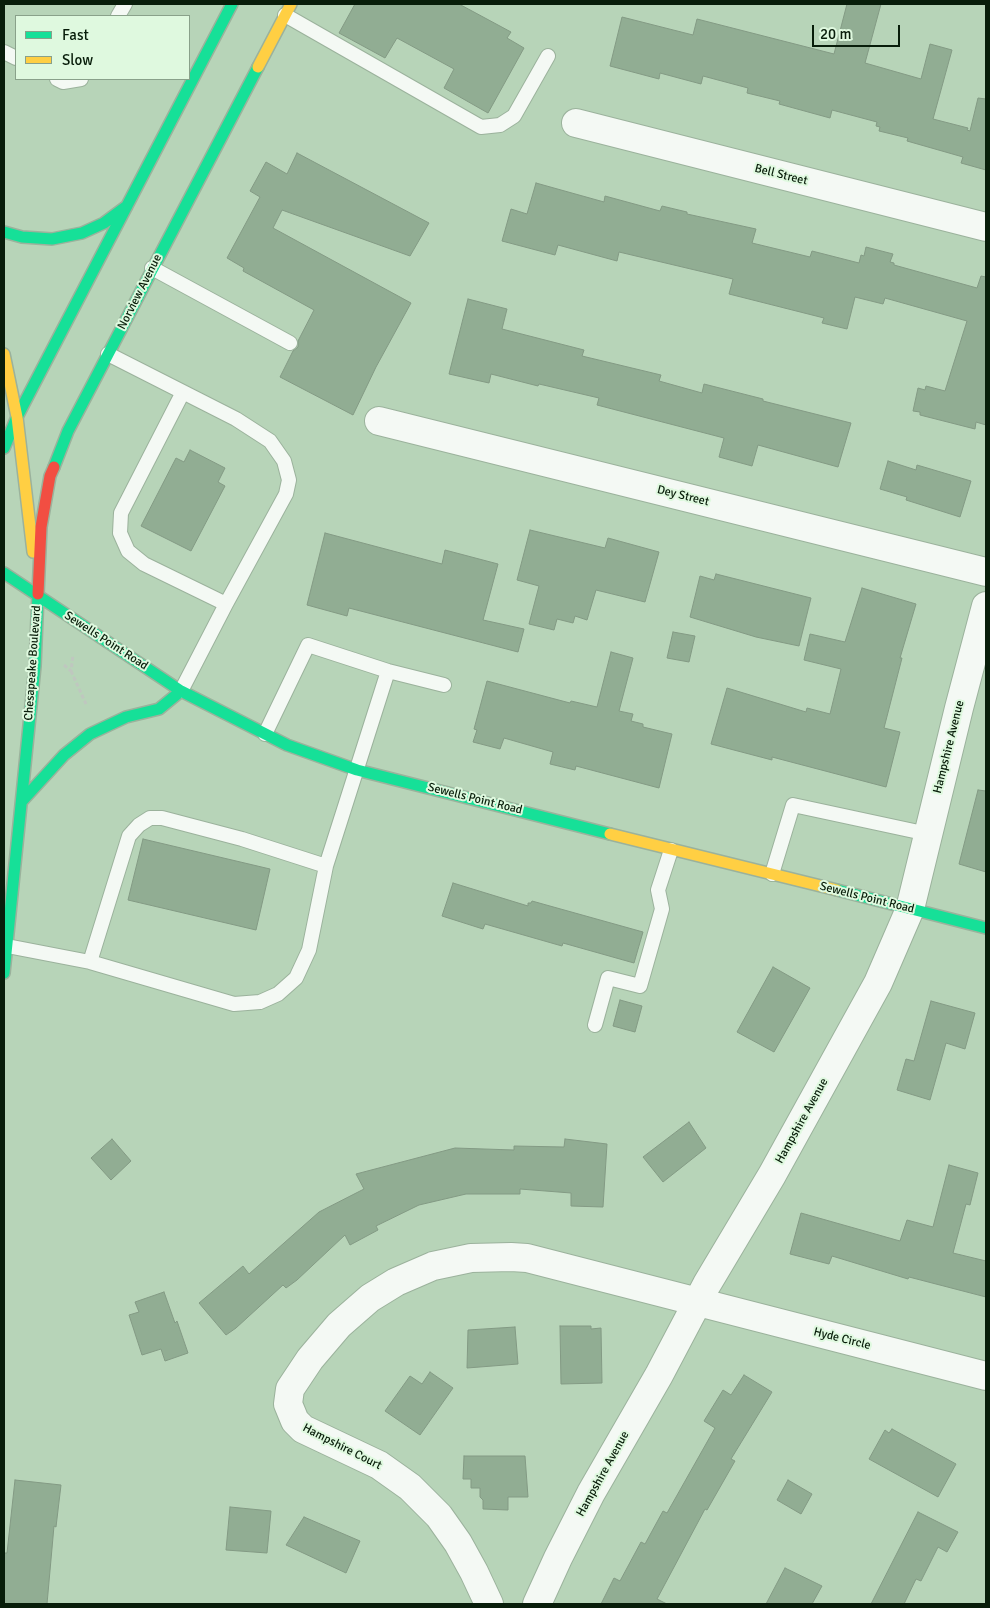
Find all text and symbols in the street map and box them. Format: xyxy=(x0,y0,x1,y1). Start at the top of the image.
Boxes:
legend xyxy=(15,15,190,80)
scale bar xyxy=(815,15,902,47)
text: 20 m xyxy=(820,25,851,43)
text: Fast xyxy=(62,26,89,44)
text: Slow xyxy=(62,51,93,69)
street label: Bell Street xyxy=(753,161,809,189)
street label: Norview Avenue xyxy=(115,252,165,332)
street label: Dey Street xyxy=(655,483,711,509)
street label: Chesapeake Boulevard xyxy=(22,605,44,721)
street label: Sewells Point Road xyxy=(61,609,151,673)
street label: Hampshire Avenue xyxy=(930,699,968,795)
street label: Sewells Point Road xyxy=(426,780,524,818)
street label: Sewells Point Road xyxy=(818,879,916,917)
street label: Hampshire Avenue xyxy=(773,1076,831,1166)
street label: Hyde Circle xyxy=(812,1325,872,1353)
street label: Hampshire Court xyxy=(300,1421,384,1473)
street label: Hampshire Avenue xyxy=(574,1429,632,1519)

